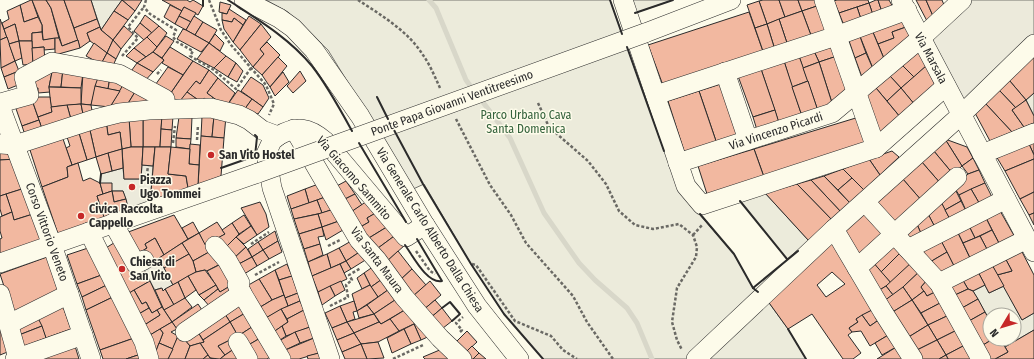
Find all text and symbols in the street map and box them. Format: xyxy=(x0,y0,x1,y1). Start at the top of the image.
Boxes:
street label: Via Marsala xyxy=(912,30,950,86)
street label: Ponte Papa Giovanni Ventitreesimo xyxy=(369,67,535,139)
park label: Parco Urbano Cava Santa Domenica xyxy=(480,108,572,136)
street label: Via Vincenzo Picardi xyxy=(727,109,825,153)
street label: Via Giacomo Sammito xyxy=(314,133,394,223)
street label: Via Generale Carlo Alberto Dalla Chiesa xyxy=(373,145,487,315)
place label: San Vito Hostel xyxy=(219,148,295,162)
marker: San Vito Hostel xyxy=(206,150,216,160)
place label: Piazza Ugo Tommei xyxy=(140,173,201,201)
street label: Corso Vittorio Veneto xyxy=(23,181,71,283)
marker: Piazza Ugo Tommei xyxy=(127,182,137,192)
place label: Civica Raccolta Cappello xyxy=(89,202,163,230)
marker: Civica Raccolta Cappello xyxy=(76,211,86,221)
street label: Via Santa Maura xyxy=(348,224,406,296)
place label: Chiesa di San Vito xyxy=(130,255,175,283)
marker: Chiesa di San Vito xyxy=(117,264,127,274)
north arrow xyxy=(982,307,1022,347)
text: N xyxy=(987,326,1002,339)

